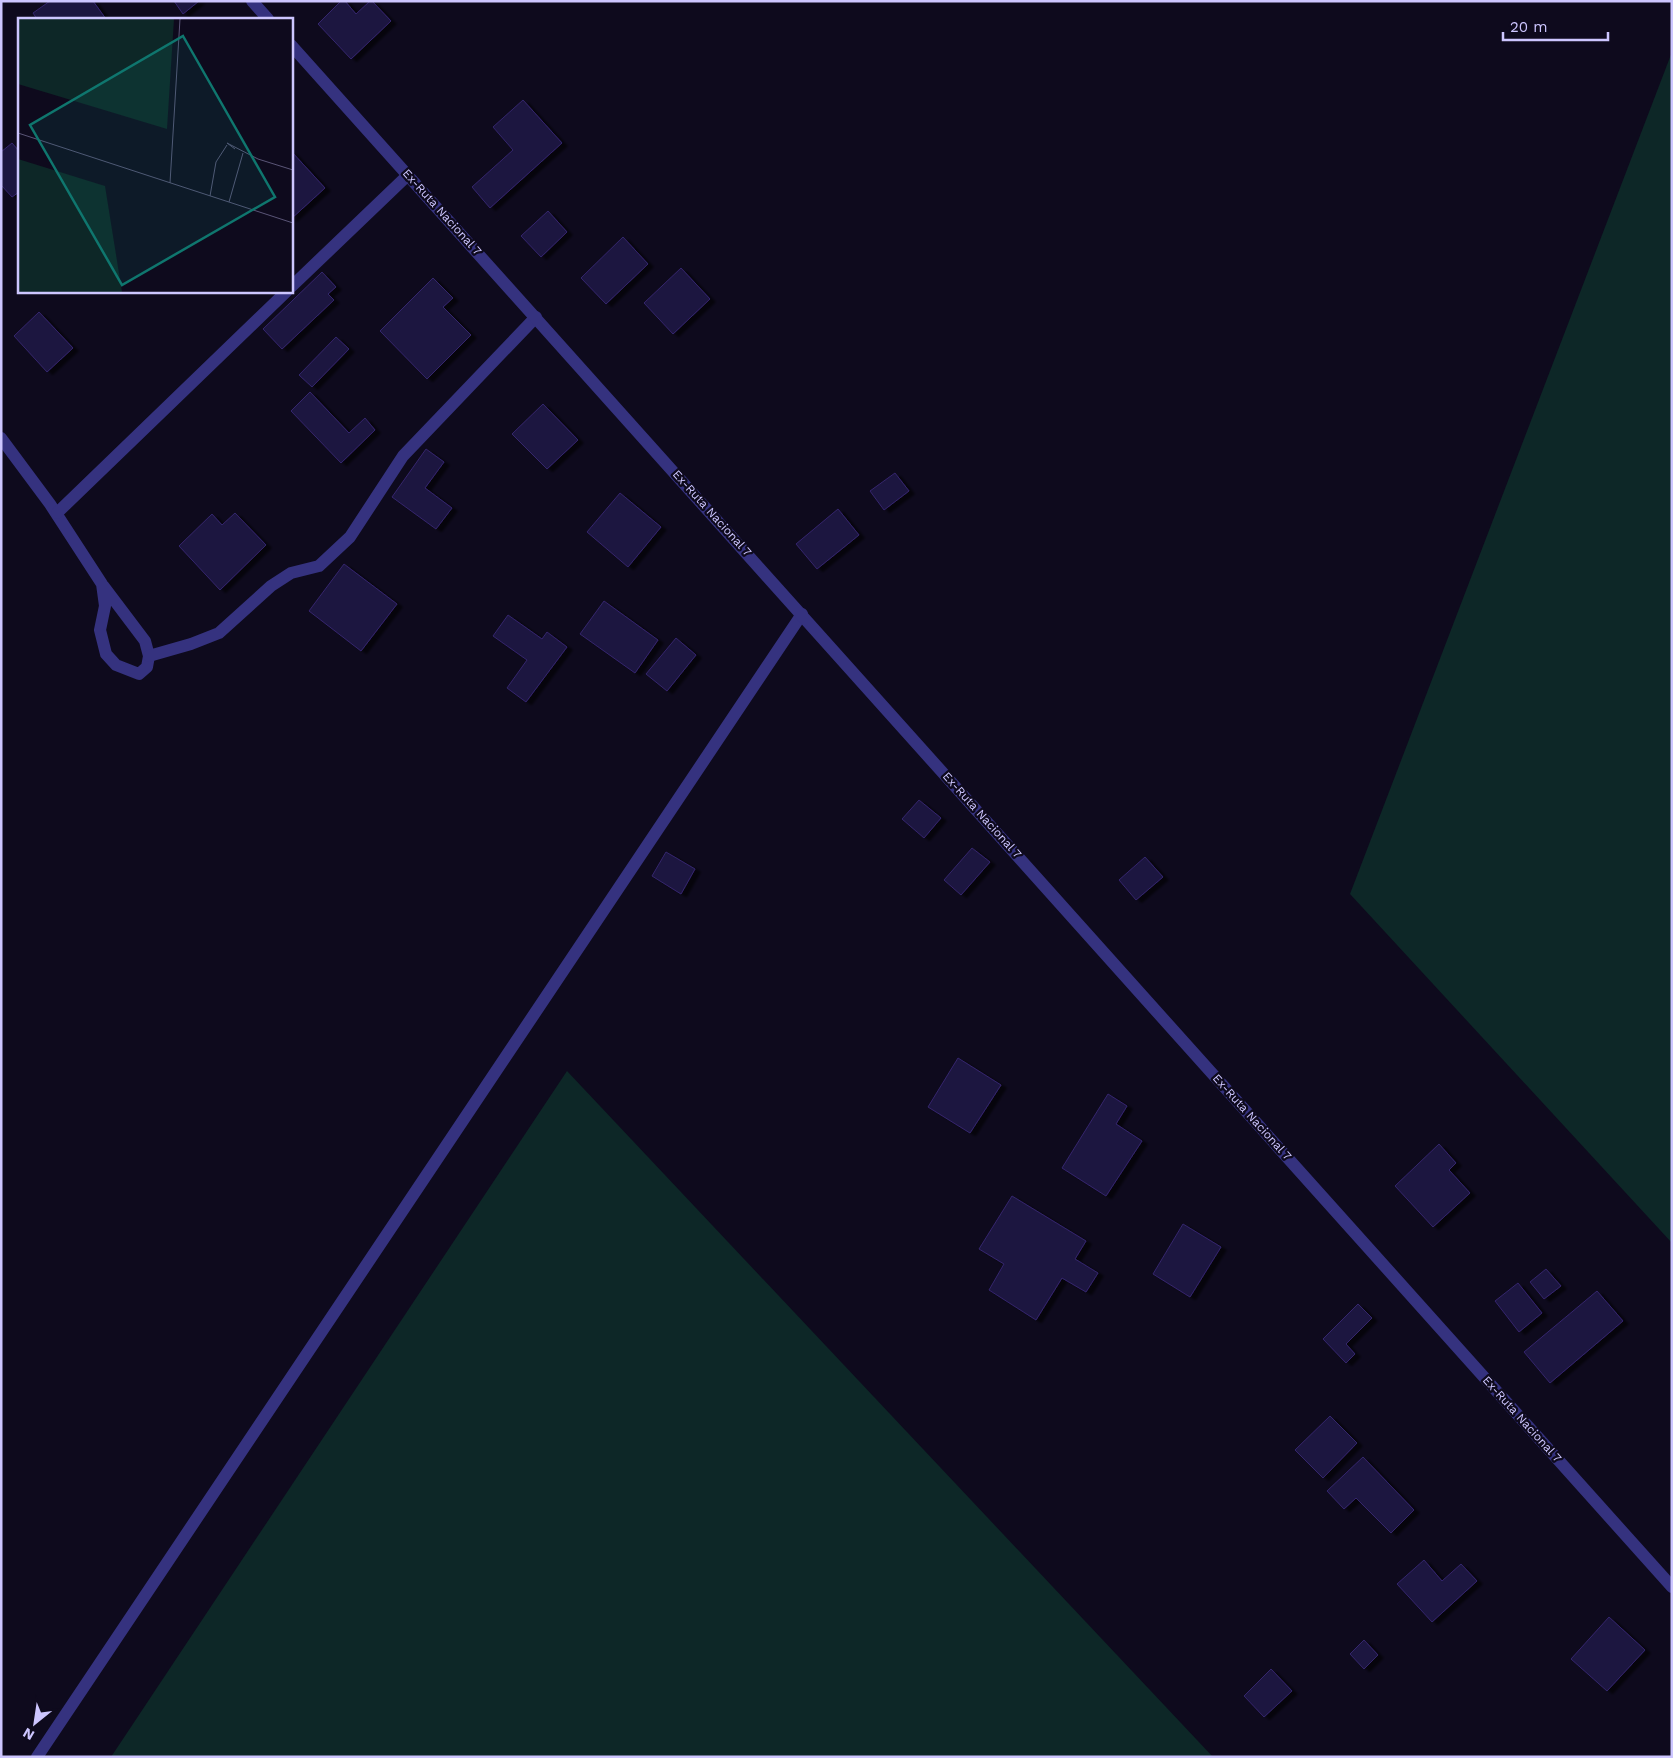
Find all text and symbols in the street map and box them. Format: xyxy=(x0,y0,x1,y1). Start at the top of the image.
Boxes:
scale bar xyxy=(1503,10,1608,42)
inset map xyxy=(18,18,292,292)
text: 20 m xyxy=(1510,18,1548,36)
street label: Ex-Ruta Nacional 7 xyxy=(400,166,484,258)
street label: Ex-Ruta Nacional 7 xyxy=(670,467,754,559)
street label: Ex-Ruta Nacional 7 xyxy=(940,769,1024,861)
street label: Ex-Ruta Nacional 7 xyxy=(1210,1071,1294,1163)
street label: Ex-Ruta Nacional 7 xyxy=(1480,1373,1564,1465)
north arrow xyxy=(10,1698,60,1748)
text: N xyxy=(20,1725,37,1744)

